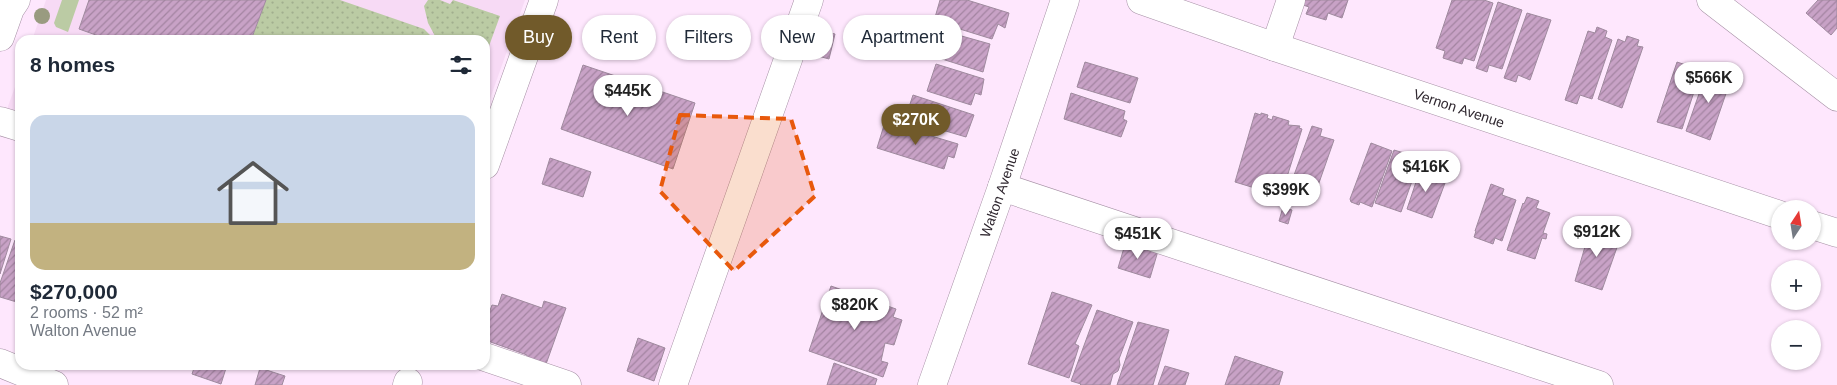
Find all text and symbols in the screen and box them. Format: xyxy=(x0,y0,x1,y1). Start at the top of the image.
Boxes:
chip: Buy xyxy=(505,15,572,60)
chip: Rent xyxy=(582,15,656,60)
chip: Filters xyxy=(666,15,751,60)
chip: New xyxy=(761,15,833,60)
chip: Apartment xyxy=(843,15,962,60)
icon: filters xyxy=(447,51,475,79)
text: 8 homes xyxy=(30,53,115,76)
pin: $566K xyxy=(1674,62,1744,104)
text: $566K xyxy=(1685,69,1733,86)
pin: $445K xyxy=(593,74,663,117)
text: $445K xyxy=(604,82,652,99)
street label: Vernon Avenue xyxy=(1412,86,1507,131)
pin: $270K xyxy=(881,104,951,146)
text: $270K xyxy=(892,111,940,128)
street label: Walton Avenue xyxy=(977,146,1023,239)
icon: home xyxy=(208,148,298,238)
pin: $416K xyxy=(1391,150,1461,193)
text: $416K xyxy=(1402,158,1450,175)
pin: $399K xyxy=(1251,174,1321,216)
text: $399K xyxy=(1262,181,1310,198)
north arrow xyxy=(1771,200,1821,250)
map controls xyxy=(1771,200,1821,370)
pin: $912K xyxy=(1562,216,1632,258)
pin: $451K xyxy=(1103,218,1173,260)
text: $912K xyxy=(1573,223,1621,240)
text: $451K xyxy=(1114,225,1162,242)
button: + xyxy=(1771,260,1821,310)
text: $270,000 xyxy=(30,280,118,303)
pin: $820K xyxy=(820,288,890,331)
text: $820K xyxy=(831,296,879,313)
text: 2 rooms · 52 m² xyxy=(30,304,143,321)
button: − xyxy=(1771,320,1821,370)
text: Walton Avenue xyxy=(30,322,137,339)

